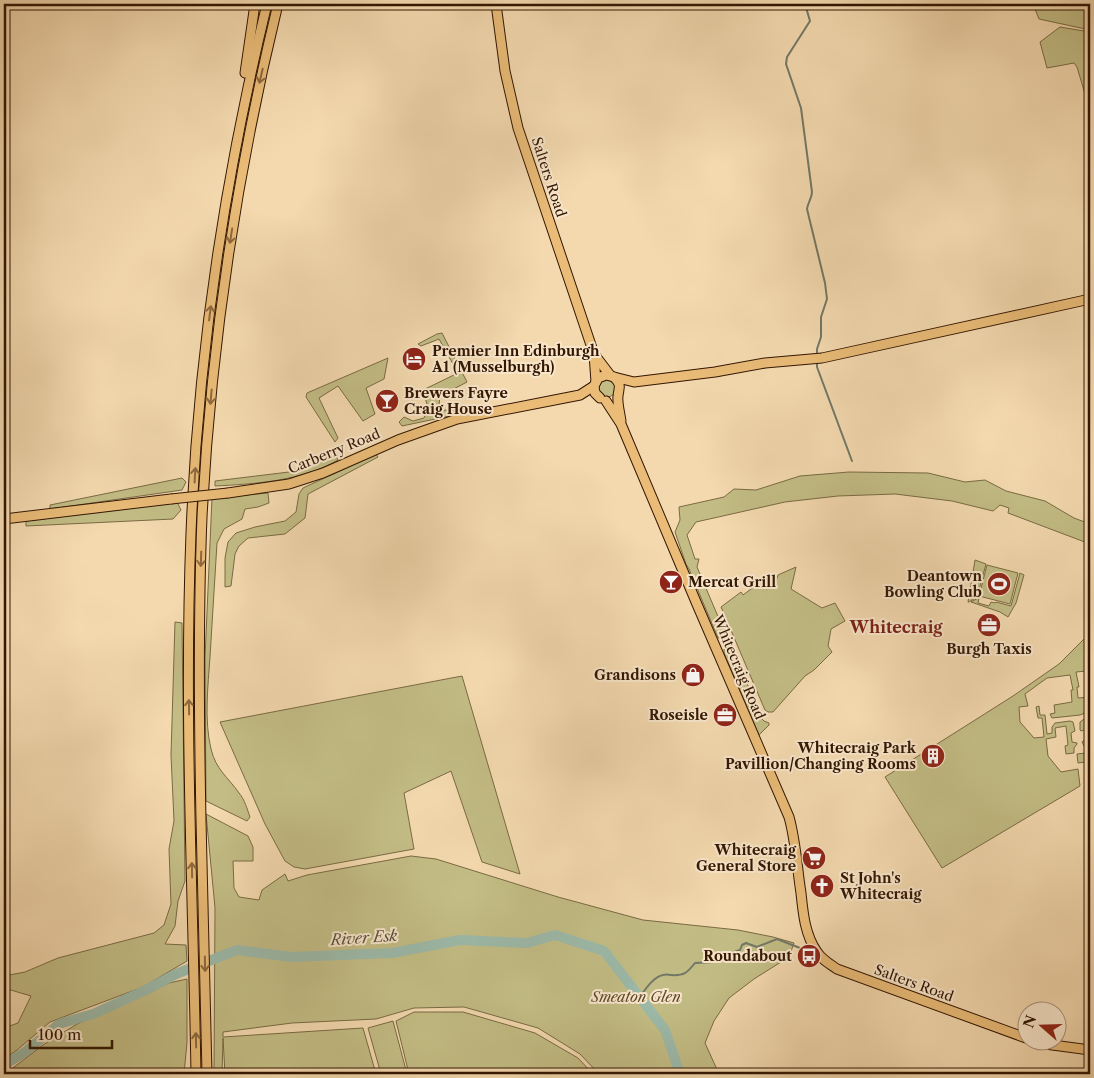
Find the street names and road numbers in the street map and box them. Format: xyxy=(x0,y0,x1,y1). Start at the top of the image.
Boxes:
street label: Salters Road xyxy=(528,135,571,220)
street label: Carberry Road xyxy=(285,424,383,478)
street label: Whitecraig Road xyxy=(708,611,769,723)
street label: Salters Road xyxy=(872,960,957,1006)

